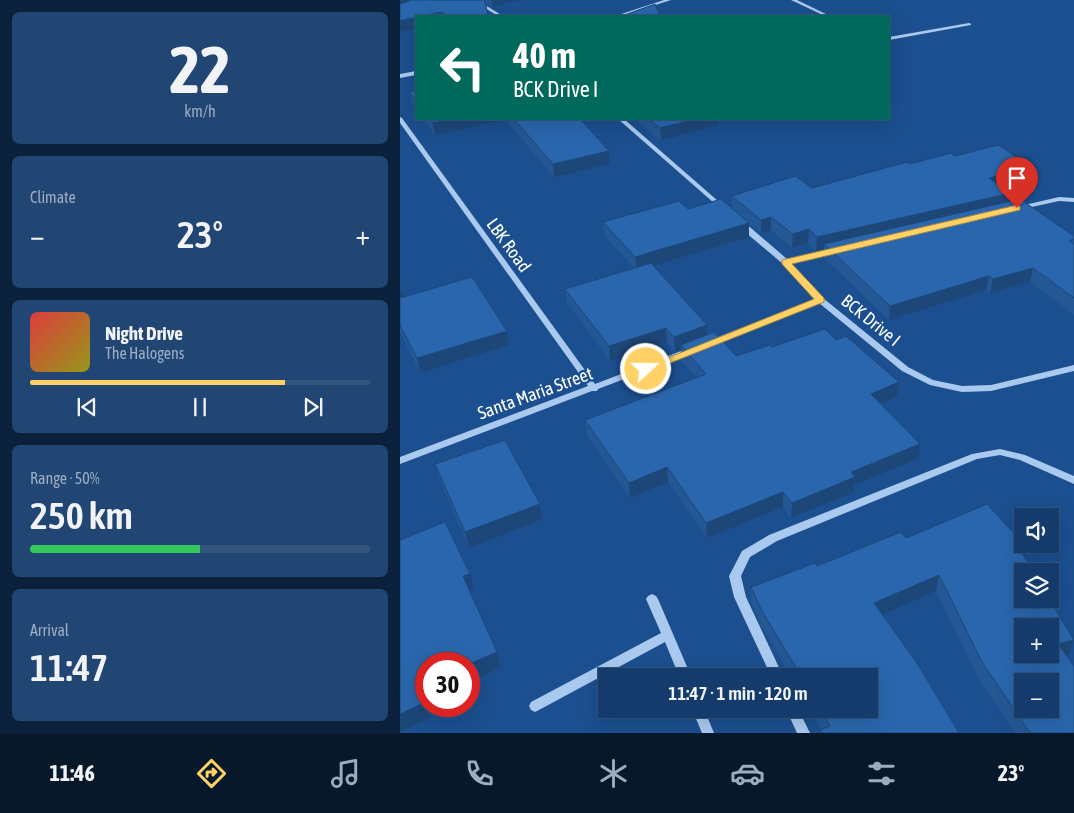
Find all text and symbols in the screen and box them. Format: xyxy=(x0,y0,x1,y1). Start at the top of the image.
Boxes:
text: 22 xyxy=(169,32,231,107)
icon: left xyxy=(430,35,495,100)
text: 40 m xyxy=(513,35,576,75)
text: BCK Drive I xyxy=(513,76,598,102)
text: km/h xyxy=(184,102,216,120)
pin xyxy=(996,157,1038,208)
icon: arrive xyxy=(1003,164,1031,192)
text: Climate xyxy=(30,188,76,206)
text: 23° xyxy=(177,213,223,256)
street label: LBK Road xyxy=(483,214,535,276)
text: − xyxy=(30,219,45,251)
text: + xyxy=(355,219,370,251)
street label: BCK Drive I xyxy=(837,290,905,350)
text: Night Drive xyxy=(105,322,183,344)
position arrow xyxy=(619,342,671,394)
text: The Halogens xyxy=(105,344,185,362)
street label: Santa Maria Street xyxy=(475,362,595,424)
icon: previous xyxy=(73,393,101,421)
icon: pause xyxy=(186,393,214,421)
icon: next xyxy=(299,393,327,421)
text: Range · 50% xyxy=(30,469,100,487)
text: 250 km xyxy=(30,494,133,537)
map controls xyxy=(1014,508,1059,718)
button: sound xyxy=(1014,508,1059,553)
button: layers xyxy=(1014,563,1059,608)
button: + xyxy=(1014,618,1059,663)
text: Arrival xyxy=(30,621,69,639)
text: 11:47 xyxy=(30,646,108,689)
speed limit sign: 30 xyxy=(415,652,480,717)
button: − xyxy=(1014,673,1059,718)
text: 11:47 · 1 min · 120 m xyxy=(668,682,808,704)
icon: directions xyxy=(194,756,229,791)
icon: music xyxy=(328,756,363,791)
icon: phone xyxy=(462,756,497,791)
icon: climate xyxy=(596,756,631,791)
icon: car xyxy=(730,756,765,791)
icon: filters xyxy=(864,756,899,791)
text: 11:46 xyxy=(49,760,95,786)
text: 23° xyxy=(998,760,1024,786)

